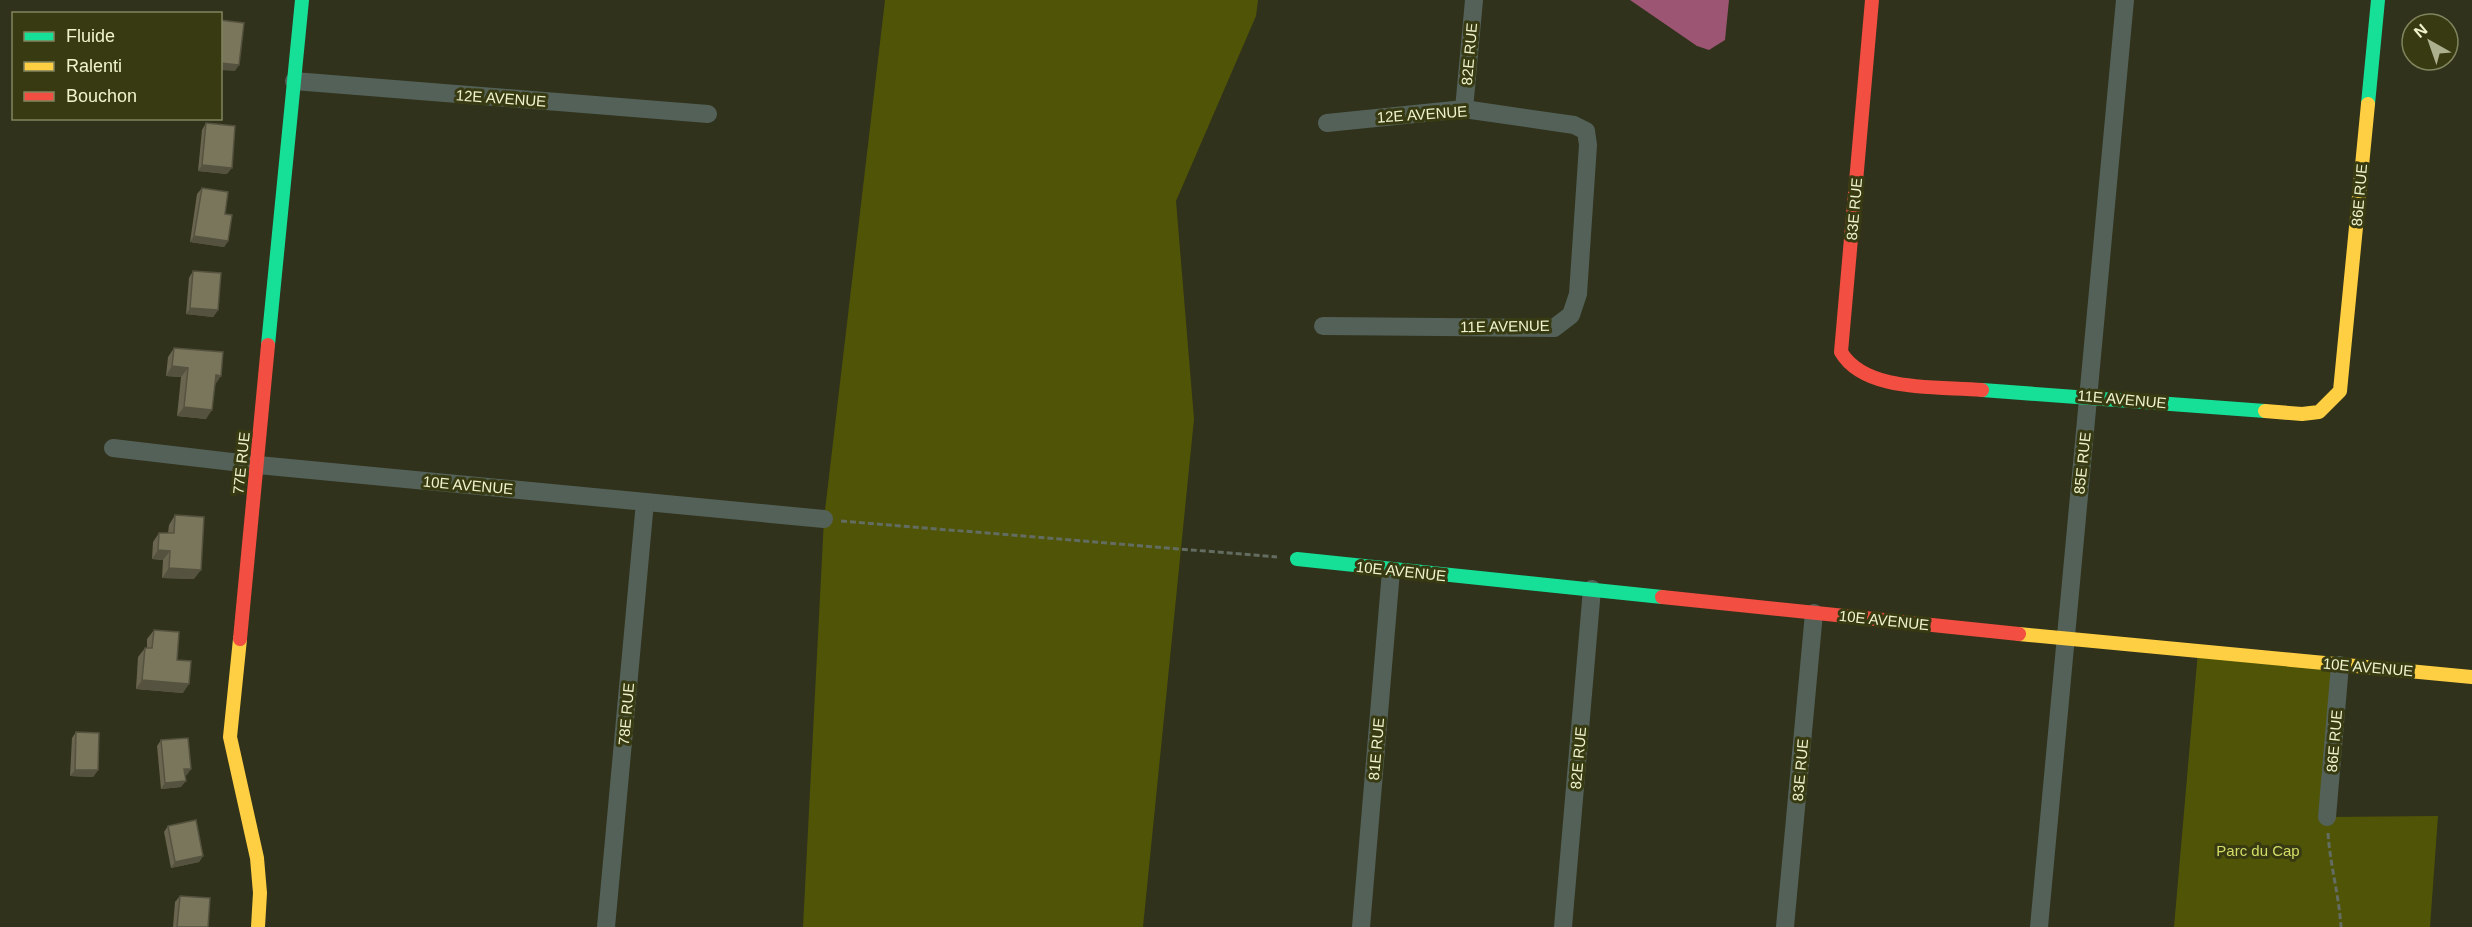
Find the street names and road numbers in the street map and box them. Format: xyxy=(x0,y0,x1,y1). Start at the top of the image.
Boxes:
street label: 82E RUE xyxy=(1458,22,1480,86)
street label: 12E AVENUE xyxy=(455,86,547,110)
street label: 12E AVENUE xyxy=(1376,102,1468,126)
street label: 86E RUE xyxy=(2348,163,2370,227)
street label: 83E RUE xyxy=(1843,177,1865,241)
street label: 11E AVENUE xyxy=(1460,317,1550,335)
street label: 11E AVENUE xyxy=(2077,387,2167,411)
street label: 77E RUE xyxy=(229,431,253,495)
street label: 85E RUE xyxy=(2070,431,2094,495)
street label: 10E AVENUE xyxy=(422,473,514,497)
street label: 10E AVENUE xyxy=(1355,558,1447,584)
street label: 10E AVENUE xyxy=(1838,607,1930,633)
street label: 10E AVENUE xyxy=(2322,655,2414,679)
street label: 78E RUE xyxy=(615,682,637,746)
street label: 86E RUE xyxy=(2323,709,2345,773)
street label: 81E RUE xyxy=(1365,717,1387,781)
street label: 82E RUE xyxy=(1567,726,1589,790)
street label: 83E RUE xyxy=(1789,738,1811,802)

